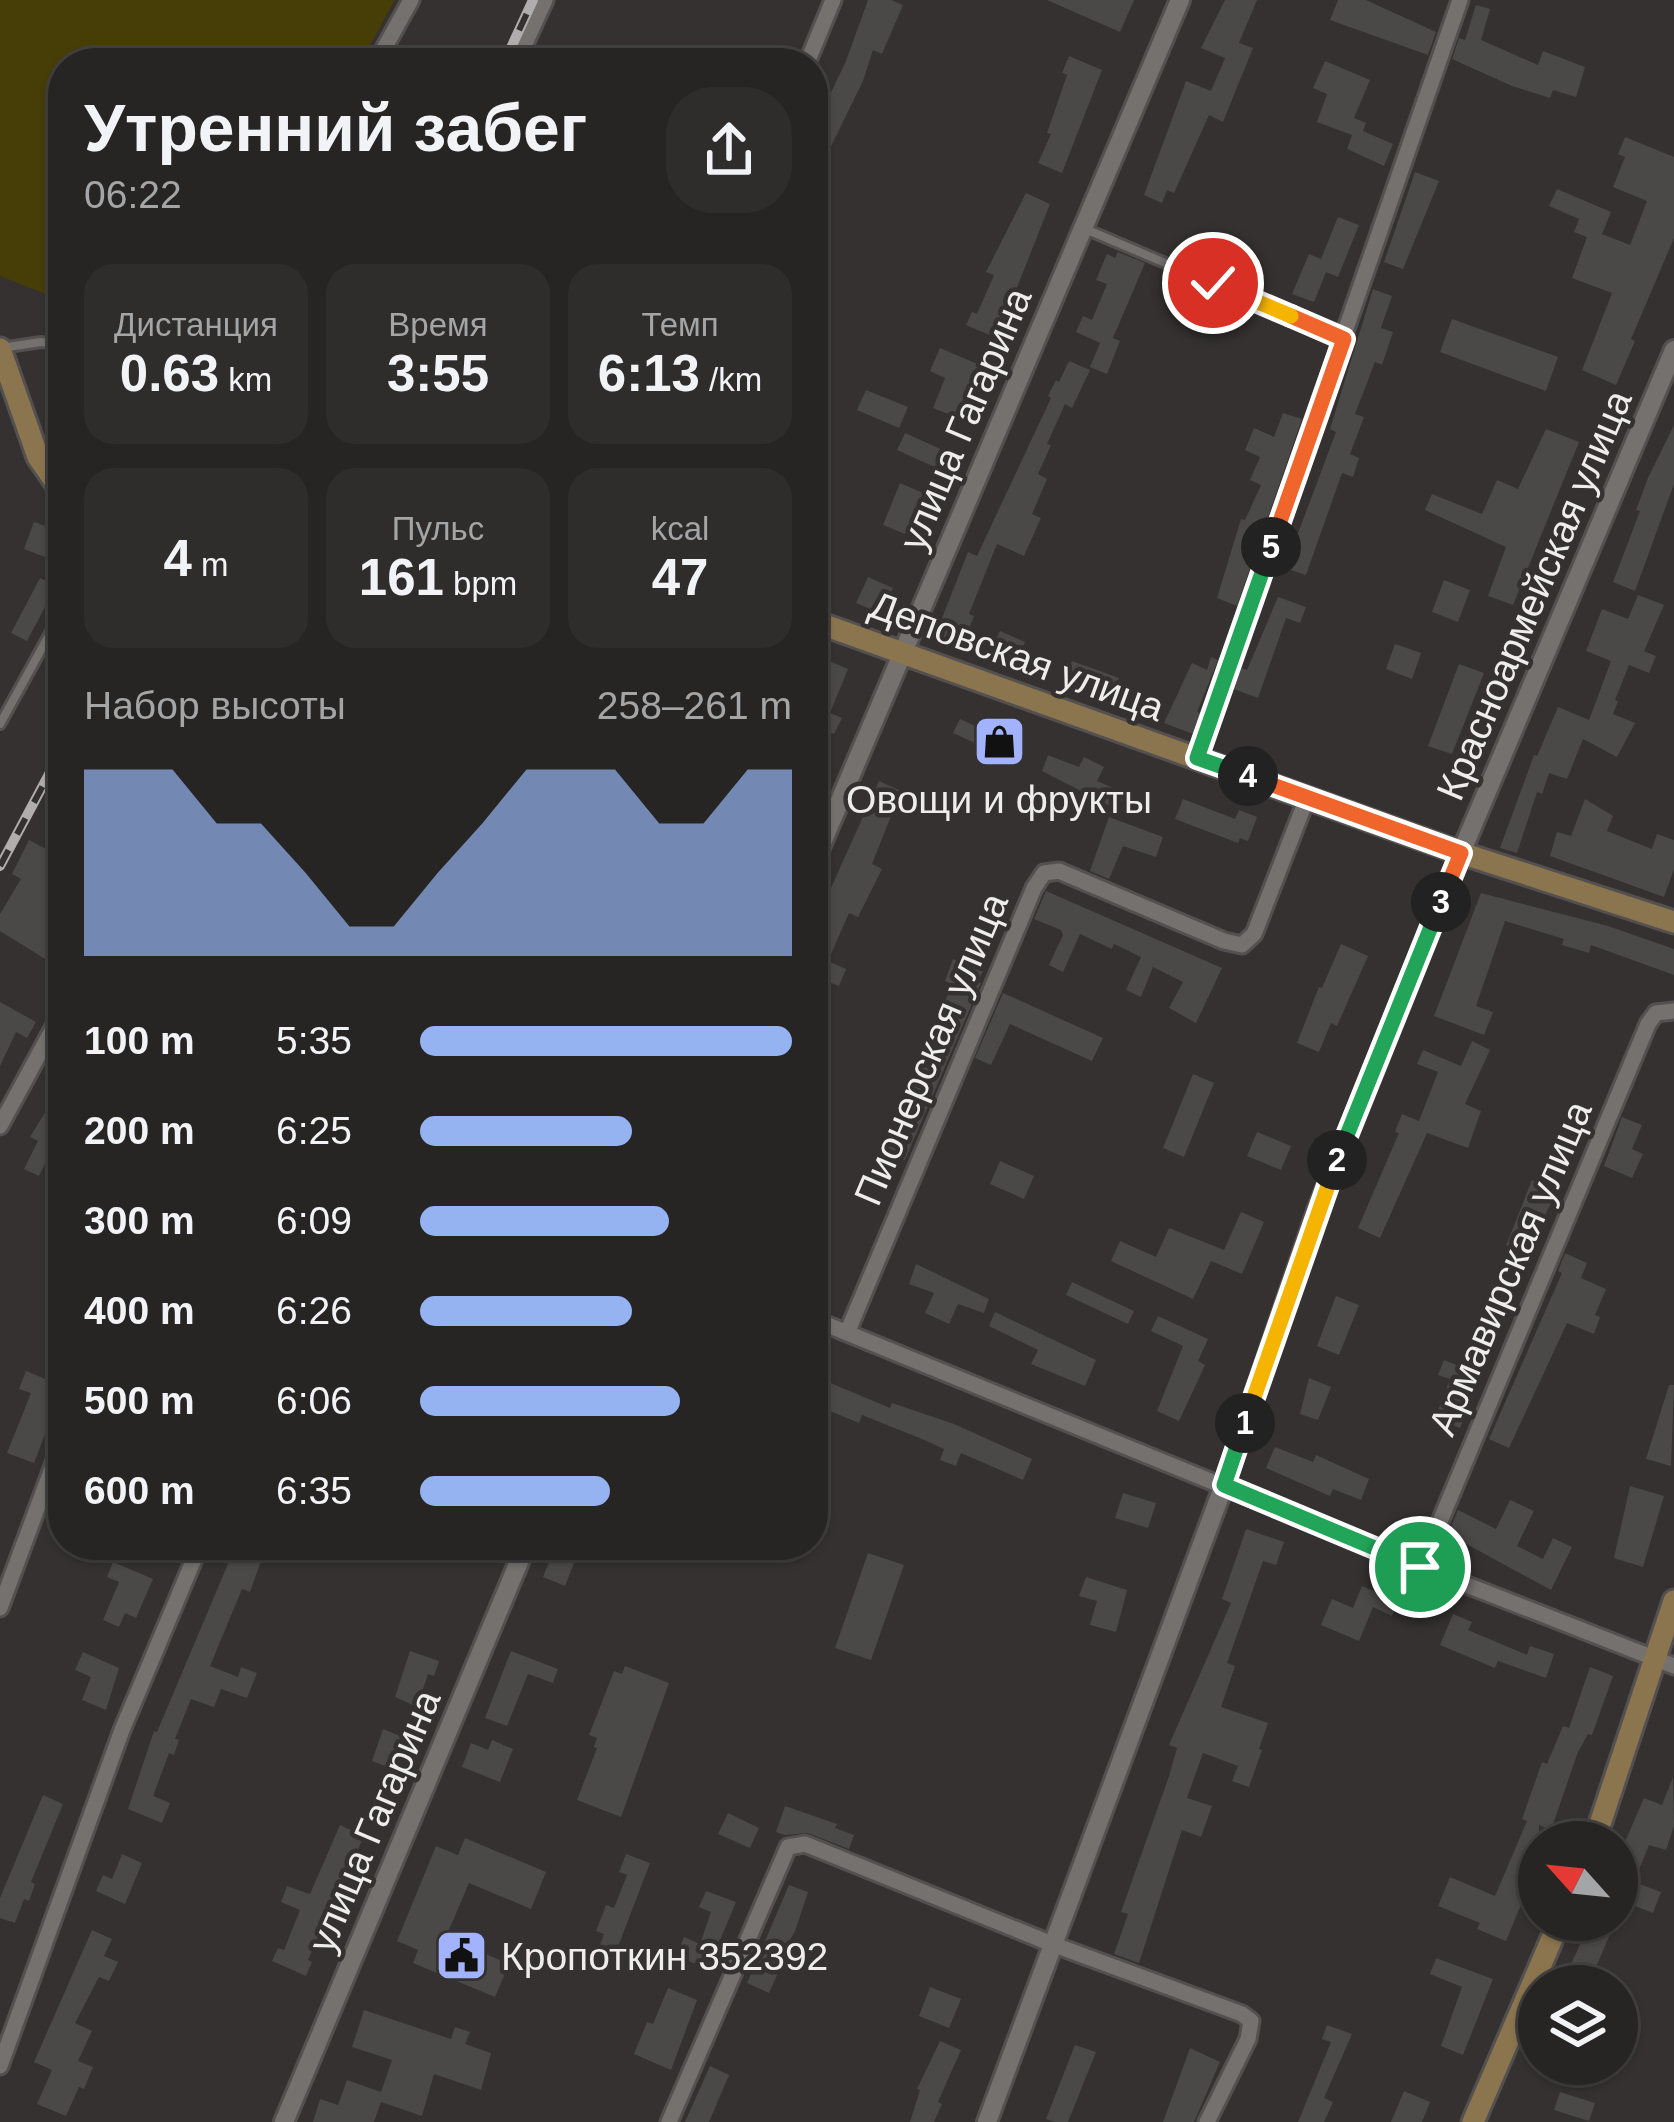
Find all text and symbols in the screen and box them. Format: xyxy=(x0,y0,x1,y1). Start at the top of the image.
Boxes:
button: share xyxy=(666,87,792,213)
text: Утренний забег xyxy=(84,91,587,165)
text: 06:22 xyxy=(84,173,182,216)
pin xyxy=(1162,232,1264,334)
icon: check xyxy=(1180,250,1246,316)
street label: улица Гагарина xyxy=(890,281,1040,556)
text: Дистанция xyxy=(114,306,278,343)
text: Время xyxy=(388,306,488,343)
text: Темп xyxy=(641,306,719,343)
text: 0.63 xyxy=(120,345,219,402)
text: 3:55 xyxy=(387,345,489,402)
text: 6:13 xyxy=(598,345,700,402)
text: km xyxy=(219,361,272,398)
text: /km xyxy=(700,361,762,398)
street label: Красноармейская улица xyxy=(1428,383,1640,806)
text: Пульс xyxy=(392,510,484,547)
text: kcal xyxy=(651,510,709,547)
pin: 5 xyxy=(1241,517,1301,577)
text: 5 xyxy=(1262,528,1280,565)
text: 4 xyxy=(163,530,192,587)
text: m xyxy=(192,546,229,583)
text: 161 xyxy=(359,549,444,606)
text: 47 xyxy=(652,549,708,606)
text: bpm xyxy=(444,565,517,602)
street label: Деповская улица xyxy=(864,583,1170,729)
text: Набор высоты xyxy=(84,684,346,727)
text: 258–261 m xyxy=(597,684,792,727)
shop icon: Овощи и фрукты xyxy=(971,714,1027,770)
pin: 4 xyxy=(1218,746,1278,806)
text: 4 xyxy=(1239,757,1257,794)
place label: Овощи и фрукты xyxy=(846,778,1152,821)
pin: 3 xyxy=(1411,872,1471,932)
text: 3 xyxy=(1432,883,1450,920)
street label: Пионерская улица xyxy=(846,886,1016,1211)
text: 100 m xyxy=(84,1019,195,1062)
text: 5:35 xyxy=(276,1019,352,1062)
street label: Армавирская улица xyxy=(1420,1094,1600,1441)
text: 200 m xyxy=(84,1109,195,1152)
text: 6:25 xyxy=(276,1109,352,1152)
pin: 2 xyxy=(1307,1130,1367,1190)
text: 2 xyxy=(1328,1141,1346,1178)
text: 300 m xyxy=(84,1199,195,1242)
text: 6:09 xyxy=(276,1199,352,1242)
text: 400 m xyxy=(84,1289,195,1332)
text: 6:26 xyxy=(276,1289,352,1332)
text: 500 m xyxy=(84,1379,195,1422)
text: 6:06 xyxy=(276,1379,352,1422)
pin: 1 xyxy=(1215,1393,1275,1453)
text: 1 xyxy=(1236,1404,1254,1441)
text: 600 m xyxy=(84,1469,195,1512)
text: 6:35 xyxy=(276,1469,352,1512)
pin xyxy=(1369,1516,1471,1618)
icon: arrive xyxy=(1387,1534,1453,1600)
street label: улица Гагарина xyxy=(299,1683,449,1958)
north arrow xyxy=(1518,1821,1638,1941)
map controls xyxy=(1518,1821,1638,2085)
public building icon: Кропоткин 352392 xyxy=(434,1928,490,1984)
place label: Кропоткин 352392 xyxy=(501,1935,828,1978)
button: layers xyxy=(1518,1965,1638,2085)

